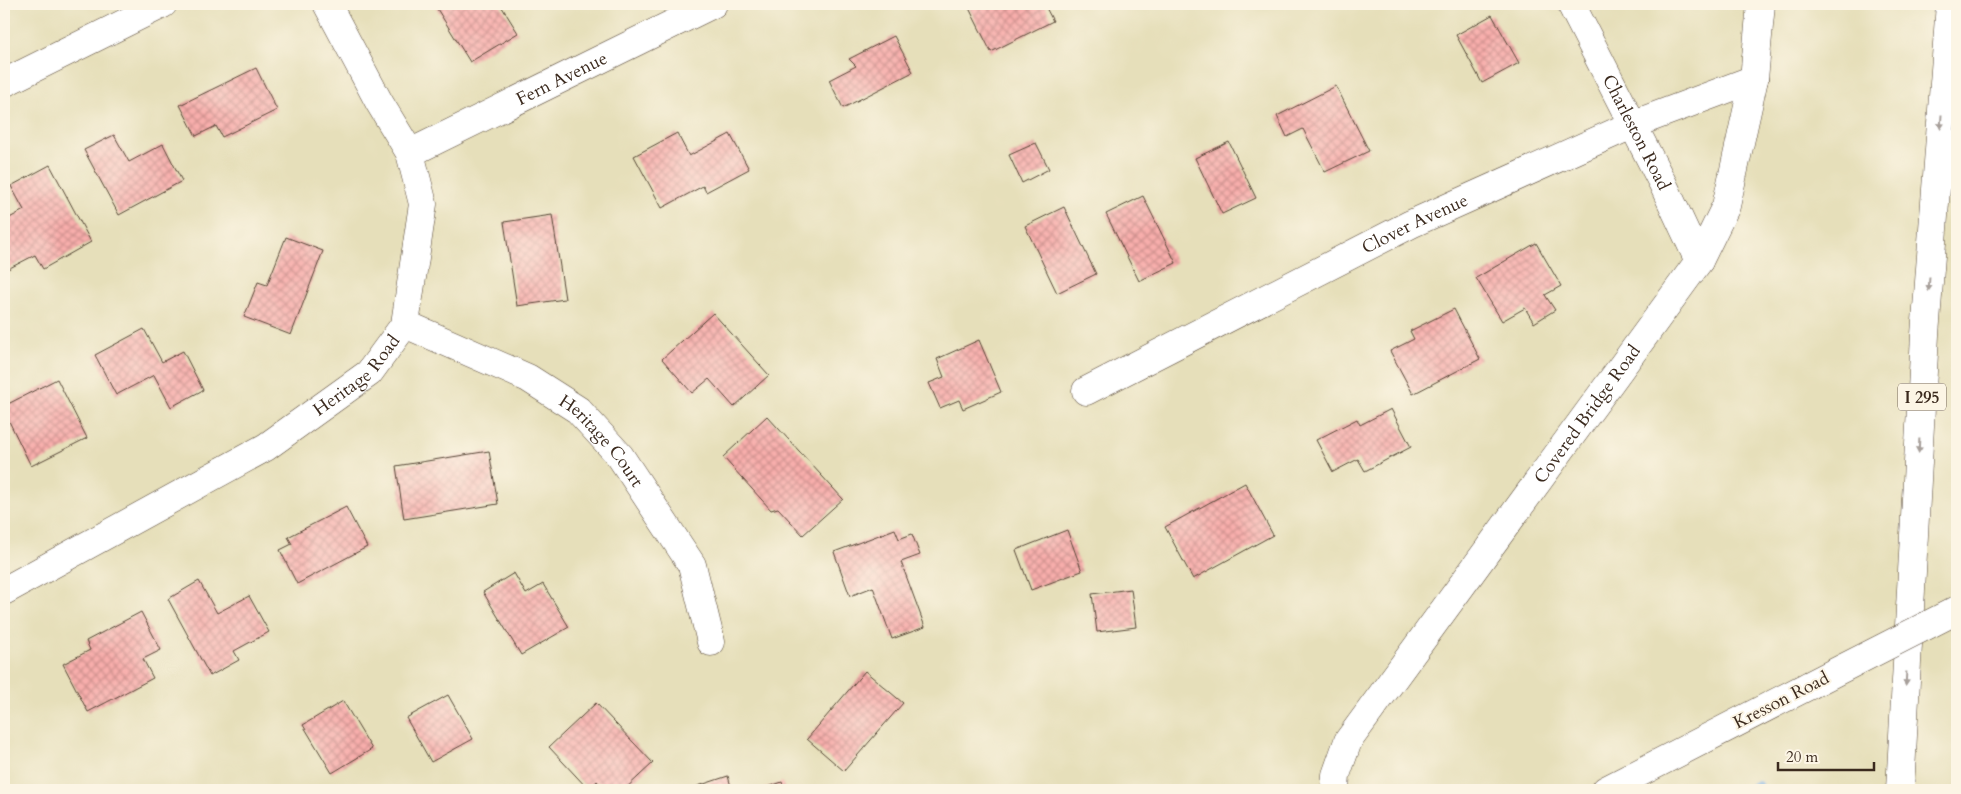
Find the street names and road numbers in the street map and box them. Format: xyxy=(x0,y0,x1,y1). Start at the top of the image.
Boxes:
street label: Fern Avenue xyxy=(512,46,612,112)
street label: Charleston Road xyxy=(1596,70,1676,195)
street label: Clover Avenue xyxy=(1357,188,1472,260)
street label: Heritage Road xyxy=(308,330,406,422)
street label: Covered Bridge Road xyxy=(1528,340,1647,489)
road number: I 295 xyxy=(1898,384,1946,411)
street label: Heritage Court xyxy=(554,389,649,492)
street label: Kresson Road xyxy=(1729,665,1834,735)

